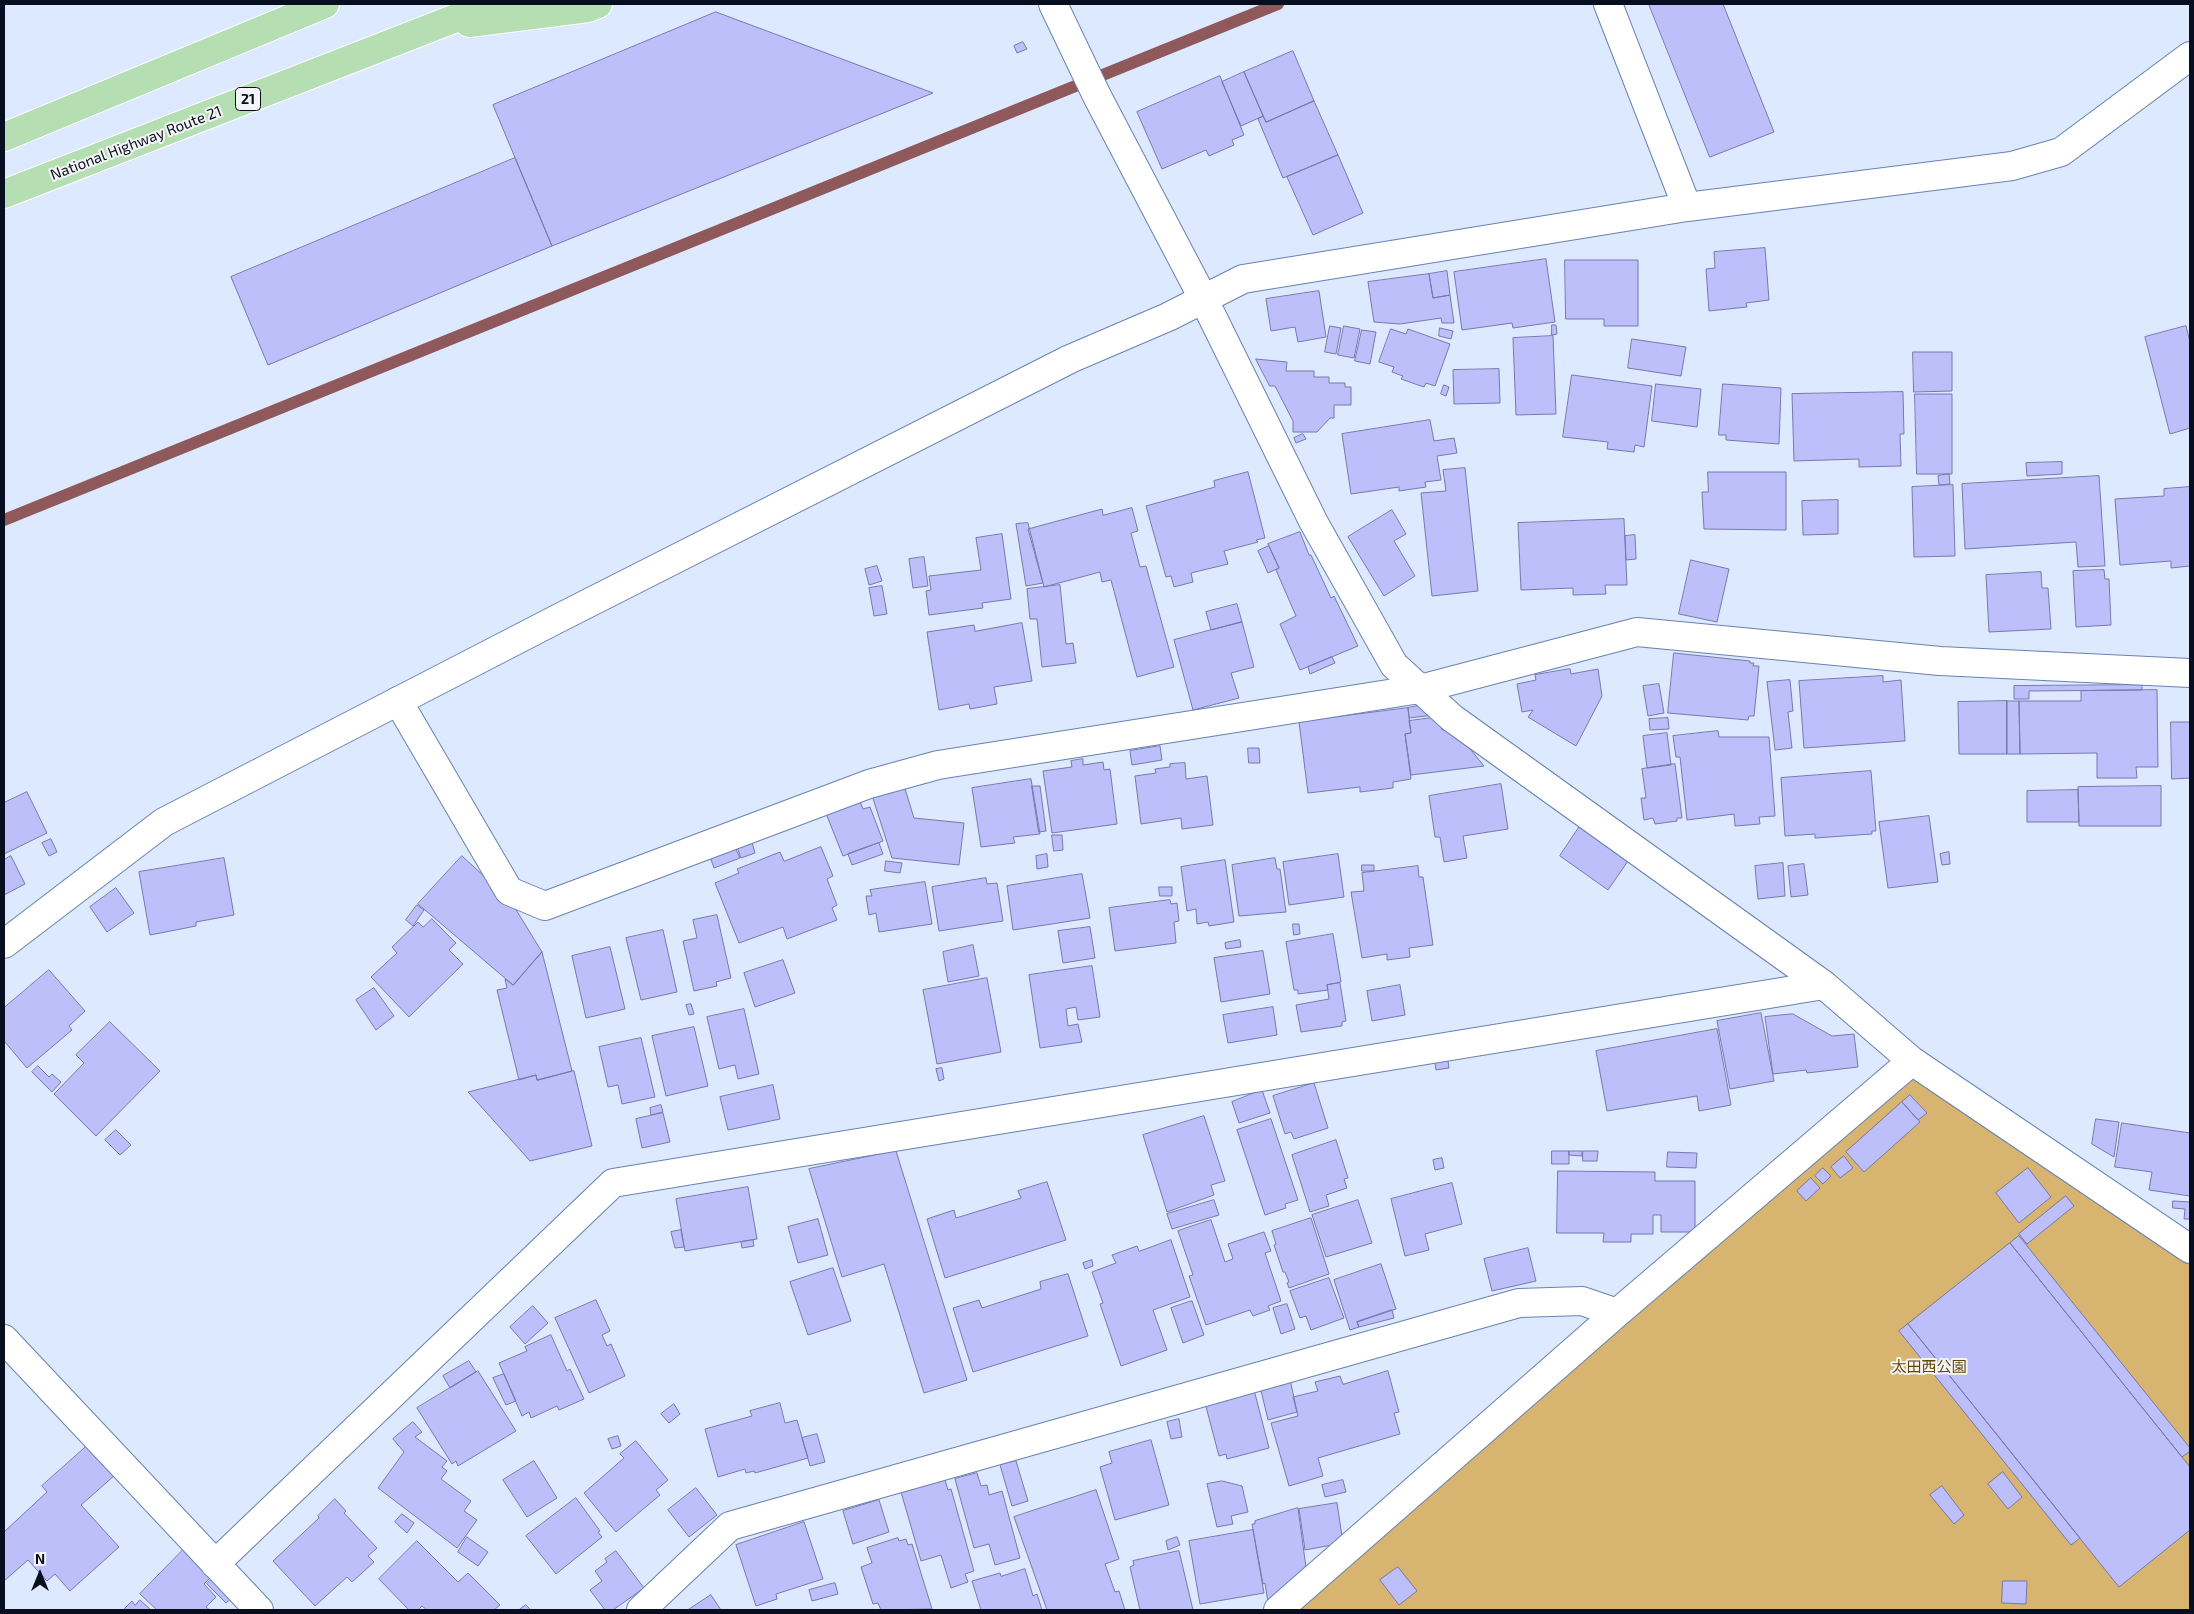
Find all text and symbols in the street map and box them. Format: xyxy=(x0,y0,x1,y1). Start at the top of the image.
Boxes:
road number: 21 xyxy=(236,88,260,110)
street label: National Highway Route 21 xyxy=(48,102,224,184)
park label: 太田西公園 xyxy=(1892,1358,1966,1376)
north arrow xyxy=(15,1549,65,1599)
text: N xyxy=(35,1550,45,1567)

